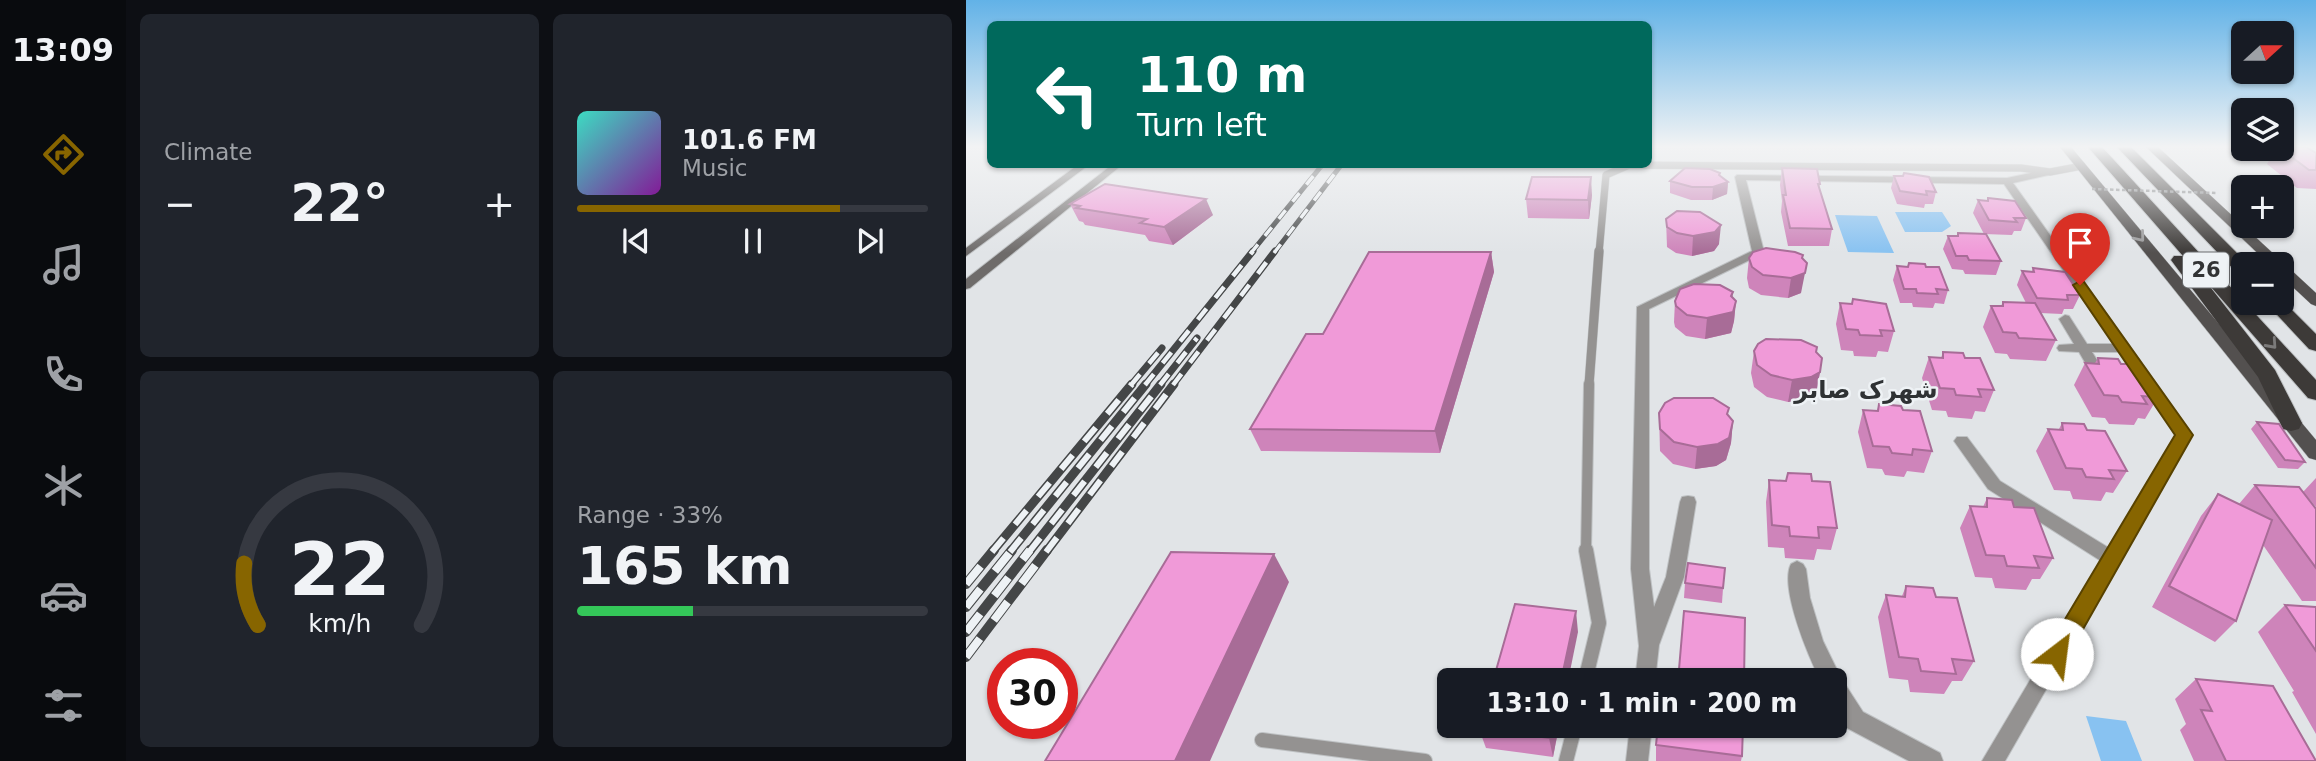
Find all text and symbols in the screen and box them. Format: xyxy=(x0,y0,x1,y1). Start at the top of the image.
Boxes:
north arrow xyxy=(2231,21,2294,84)
map controls xyxy=(2231,21,2294,315)
text: 13:09 xyxy=(12,31,114,69)
text: 110 m xyxy=(1137,47,1307,104)
icon: left xyxy=(1022,49,1113,140)
button: layers xyxy=(2231,98,2294,161)
text: Turn left xyxy=(1137,106,1267,144)
text: 101.6 FM xyxy=(682,125,817,155)
icon: directions xyxy=(39,130,88,179)
text: Climate xyxy=(164,139,253,165)
text: Music xyxy=(682,155,747,181)
text: 22° xyxy=(290,173,389,233)
button: + xyxy=(2231,175,2294,238)
text: − xyxy=(164,182,196,226)
text: + xyxy=(483,182,515,226)
pin xyxy=(2050,213,2110,285)
icon: previous xyxy=(617,222,655,260)
icon: pause xyxy=(734,222,772,260)
icon: next xyxy=(851,222,889,260)
icon: arrive xyxy=(2061,224,2099,262)
one-way arrow xyxy=(2132,229,2144,242)
icon: music xyxy=(39,240,88,289)
road number: 26 xyxy=(2183,252,2229,288)
button: − xyxy=(2231,252,2294,315)
one-way arrow xyxy=(2263,335,2276,348)
icon: phone xyxy=(39,350,88,399)
district label: شهرک صابر xyxy=(1793,376,1938,404)
icon: climate xyxy=(39,461,88,510)
text: Range · 33% xyxy=(577,502,723,528)
text: 22 xyxy=(289,527,390,612)
text: 165 km xyxy=(577,536,792,596)
icon: car xyxy=(39,571,88,620)
text: km/h xyxy=(308,609,371,638)
position arrow xyxy=(2020,617,2094,691)
speed limit sign: 30 xyxy=(987,648,1078,739)
icon: filters xyxy=(39,681,88,730)
text: 13:10 · 1 min · 200 m xyxy=(1487,688,1797,718)

